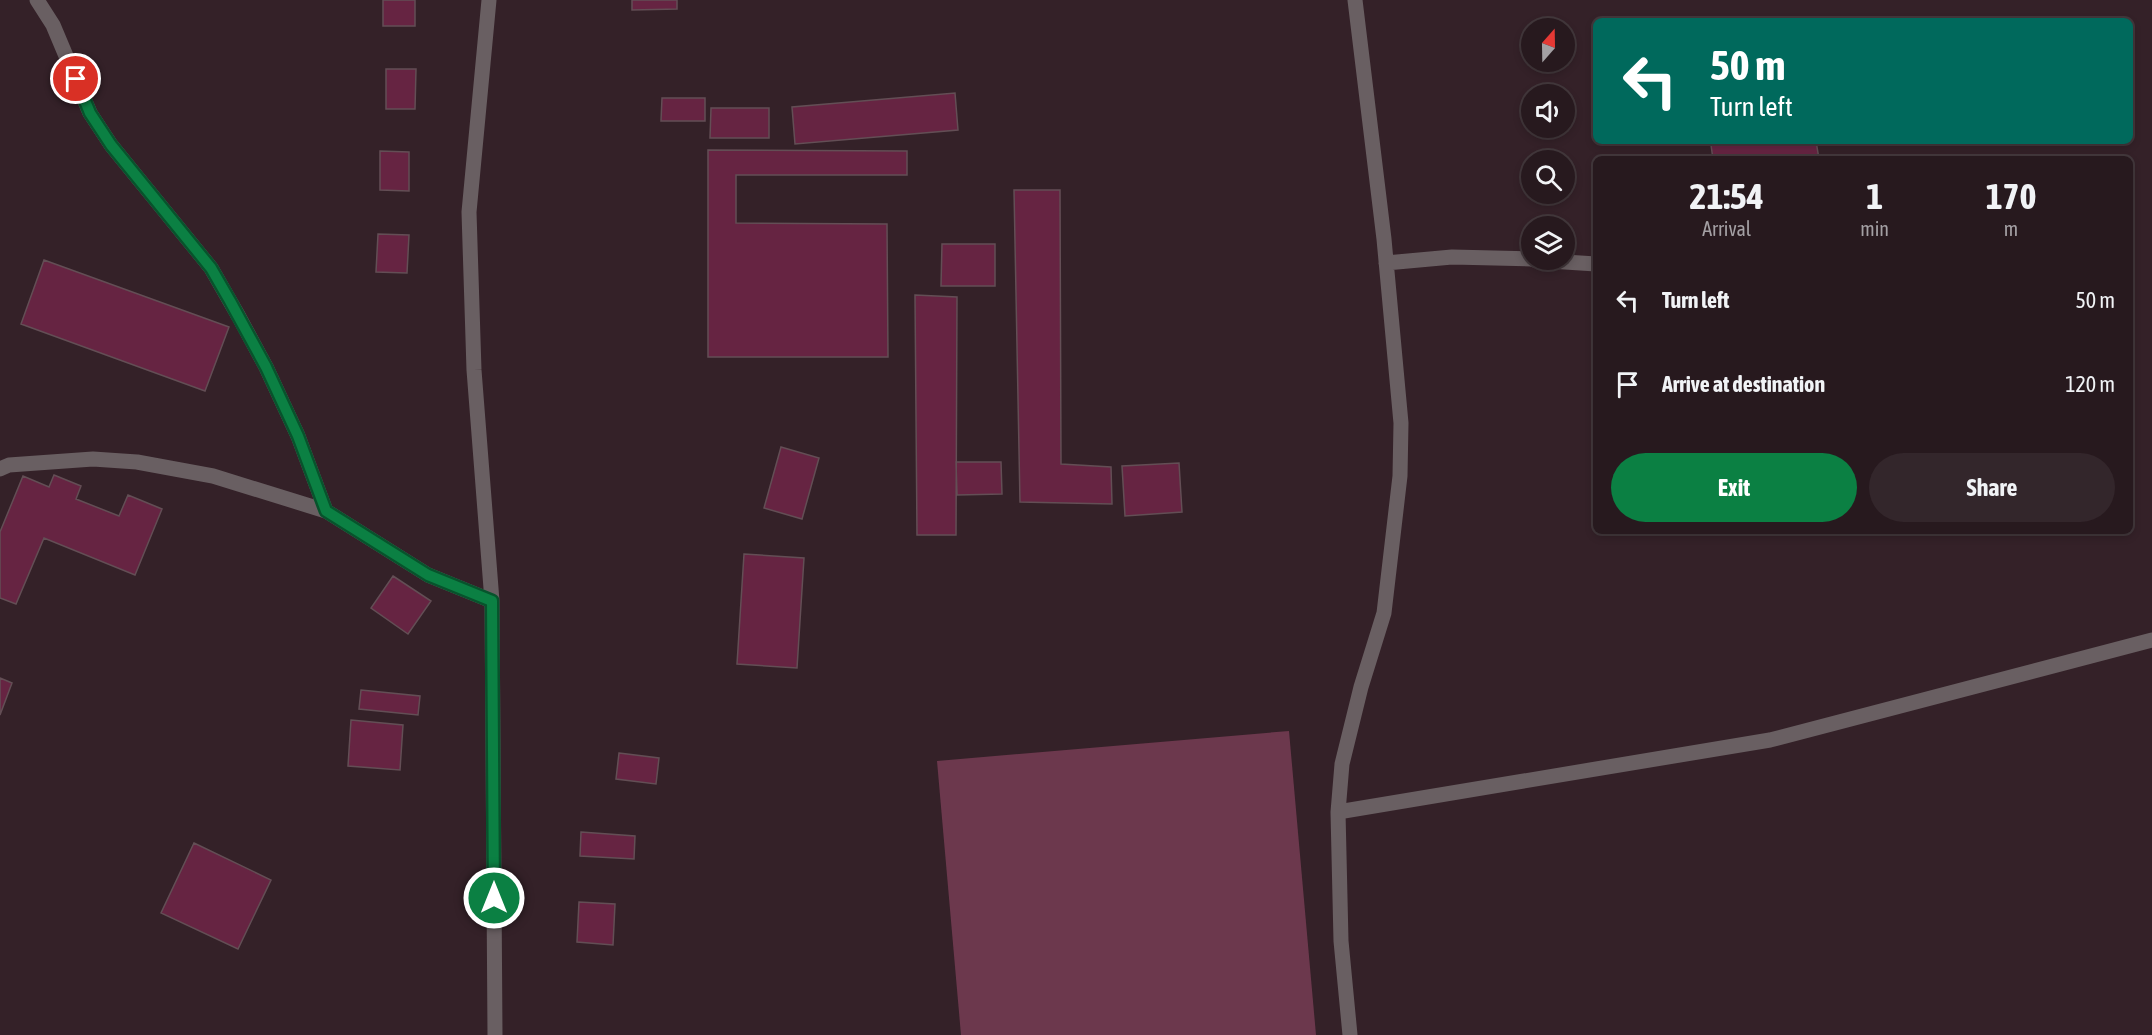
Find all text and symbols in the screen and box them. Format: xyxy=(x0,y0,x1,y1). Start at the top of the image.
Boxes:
north arrow xyxy=(1521,18,1575,72)
map controls xyxy=(1521,18,1575,270)
text: 50 m xyxy=(1710,41,1785,89)
icon: left xyxy=(1611,42,1689,120)
pin xyxy=(50,53,101,104)
icon: arrive xyxy=(59,62,92,95)
button: sound xyxy=(1521,84,1575,138)
text: Turn left xyxy=(1710,91,1793,122)
button: search xyxy=(1521,150,1575,204)
text: 21:54 xyxy=(1690,175,1764,217)
text: 1 xyxy=(1866,175,1883,217)
text: 170 xyxy=(1986,175,2036,217)
button: layers xyxy=(1521,216,1575,270)
text: Arrival xyxy=(1702,217,1751,240)
text: min xyxy=(1860,217,1889,240)
text: m xyxy=(2004,217,2018,240)
icon: left xyxy=(1611,284,1644,317)
text: Turn left xyxy=(1662,287,1729,313)
text: 50 m xyxy=(2075,287,2115,313)
icon: arrive xyxy=(1611,368,1644,401)
text: Arrive at destination xyxy=(1662,371,1825,397)
text: 120 m xyxy=(2065,371,2115,397)
button: Exit xyxy=(1611,453,1857,522)
button: Share xyxy=(1869,453,2115,522)
position arrow xyxy=(462,866,526,930)

